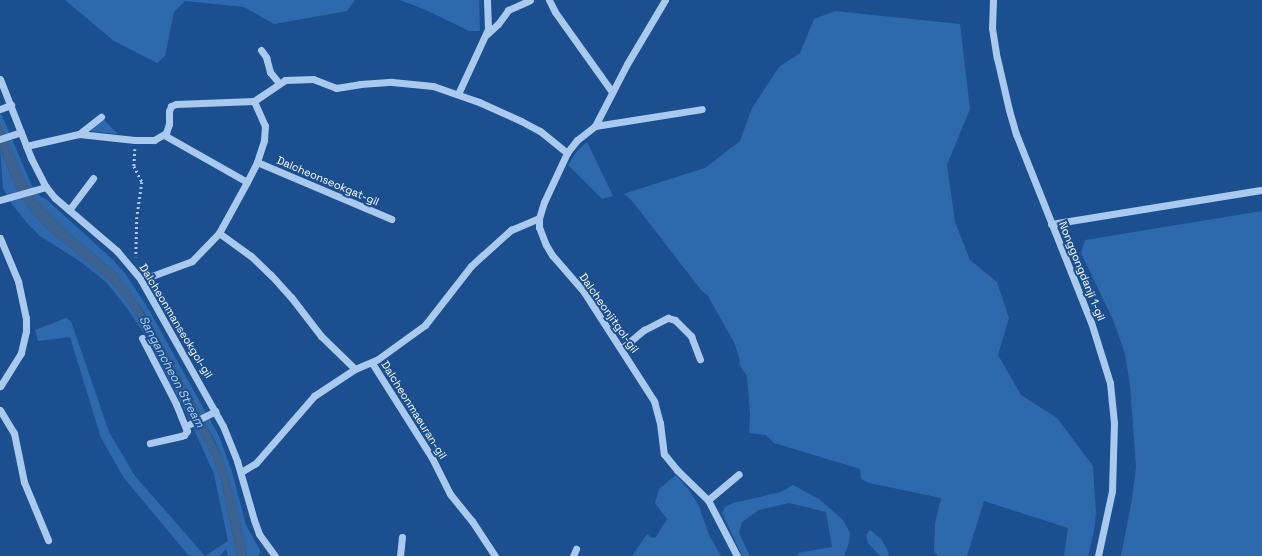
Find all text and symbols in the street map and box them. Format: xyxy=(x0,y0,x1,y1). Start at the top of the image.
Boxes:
street label: Dalcheonseokgat-gil xyxy=(275,153,381,209)
street label: Nonggongdanji 1-gil xyxy=(1056,219,1108,323)
street label: Dalcheonmanseokgol-gil xyxy=(137,261,215,381)
street label: Dalcheonjitgol-gil xyxy=(577,271,641,355)
water label: Sangancheon Stream xyxy=(135,314,207,430)
street label: Dalcheonmaeuran-gil xyxy=(378,359,450,461)

